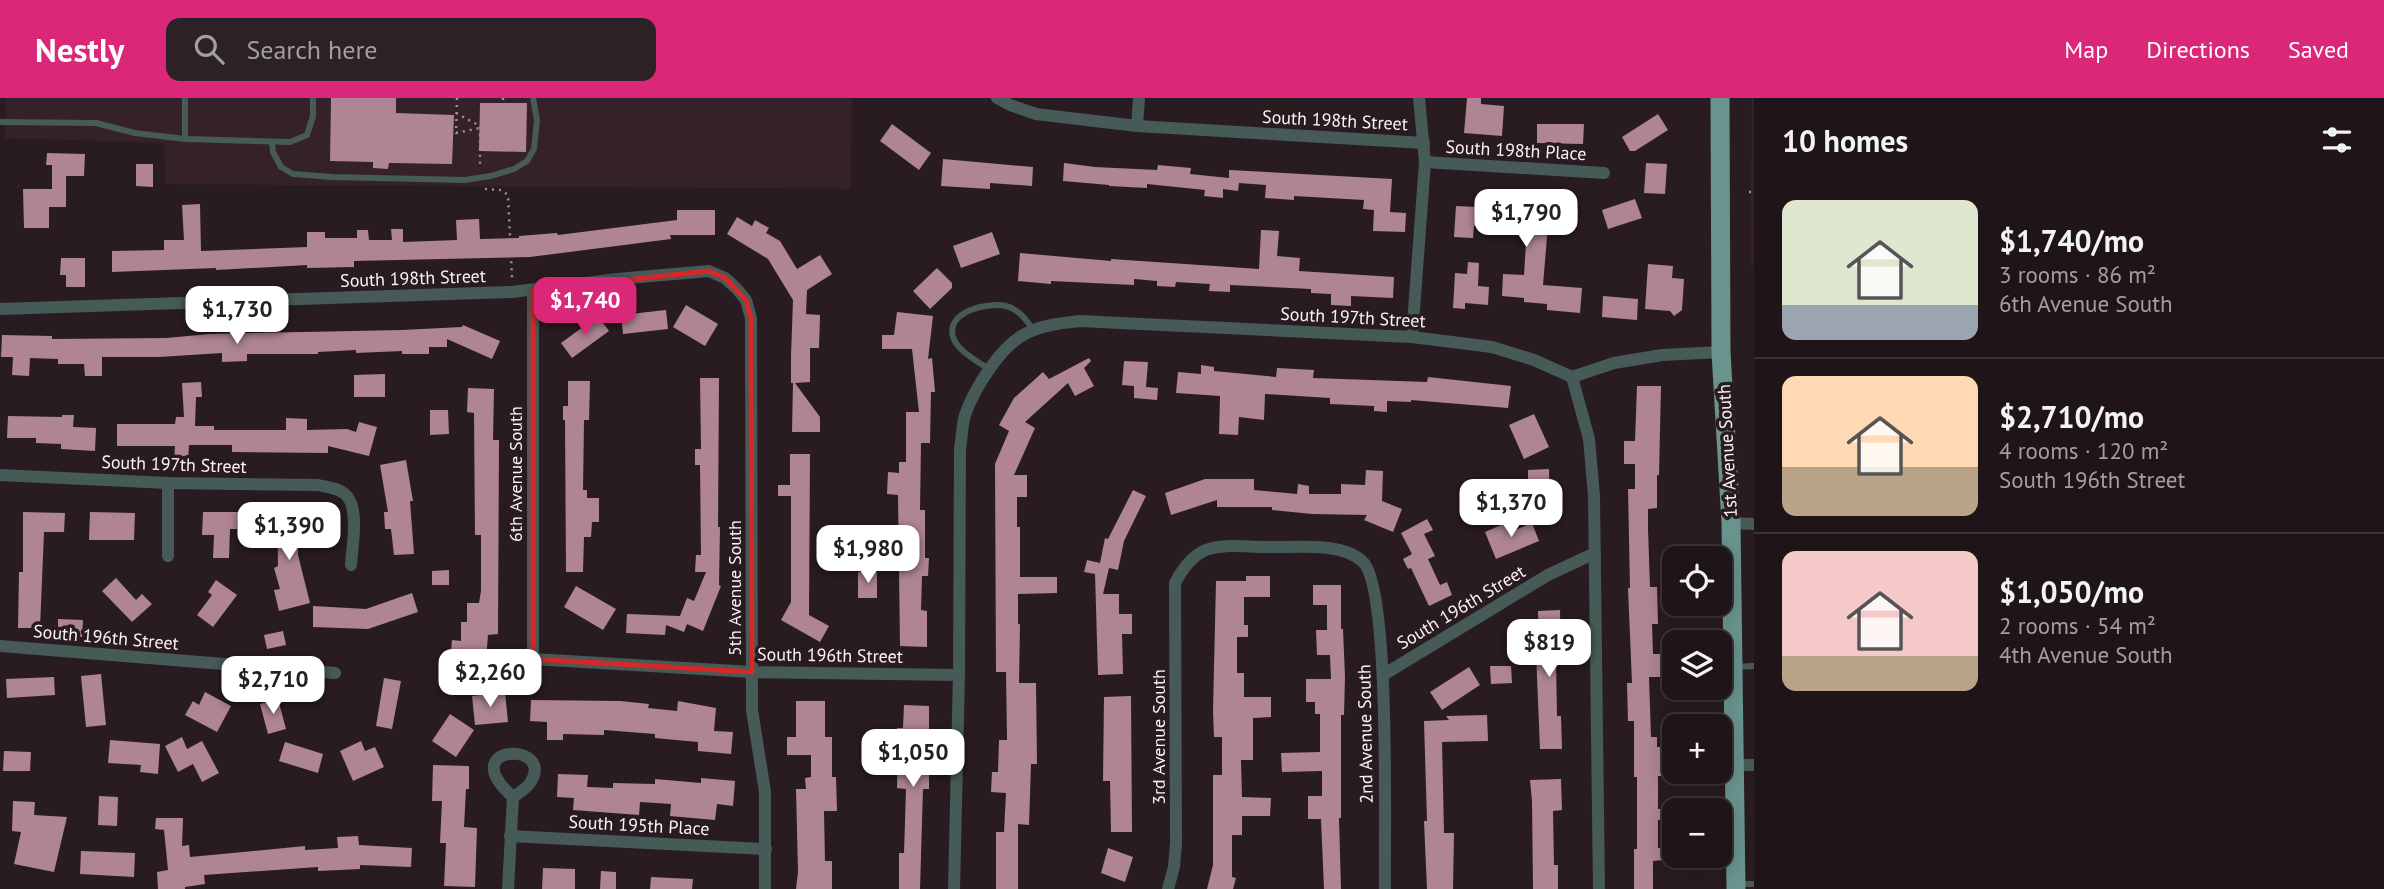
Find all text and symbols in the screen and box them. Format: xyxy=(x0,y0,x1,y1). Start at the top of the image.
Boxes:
search box xyxy=(166,18,656,81)
text: Nestly xyxy=(35,28,124,71)
icon: search xyxy=(190,30,228,68)
text: Search here xyxy=(246,33,378,66)
text: Map xyxy=(2064,34,2108,65)
text: Directions xyxy=(2146,34,2250,65)
text: Saved xyxy=(2288,34,2349,65)
street label: South 198th Street xyxy=(1262,105,1408,135)
text: 10 homes xyxy=(1782,121,1908,160)
icon: filters xyxy=(2318,121,2356,159)
street label: South 198th Place xyxy=(1445,135,1587,165)
pin: $1,790 xyxy=(1469,190,1583,249)
text: $1,790 xyxy=(1490,197,1562,226)
text: $1,740/mo xyxy=(1999,221,2144,260)
icon: home xyxy=(1838,228,1922,312)
text: 3 rooms · 86 m² xyxy=(1999,260,2156,289)
street label: South 198th Street xyxy=(340,264,486,292)
pin: $1,740 xyxy=(528,278,642,337)
text: $1,740 xyxy=(549,285,621,314)
pin: $1,730 xyxy=(180,286,294,346)
text: 6th Avenue South xyxy=(1999,289,2173,318)
text: $1,730 xyxy=(201,294,273,323)
street label: South 197th Street xyxy=(1280,302,1426,332)
street label: 1st Avenue South xyxy=(1712,384,1742,518)
text: $2,710/mo xyxy=(1999,397,2144,436)
icon: home xyxy=(1838,404,1922,488)
street label: 6th Avenue South xyxy=(504,406,527,542)
text: 4 rooms · 120 m² xyxy=(1999,436,2168,465)
street label: South 197th Street xyxy=(101,450,247,478)
text: South 196th Street xyxy=(1999,465,2185,494)
pin: $1,370 xyxy=(1454,480,1568,539)
text: $1,370 xyxy=(1475,487,1547,516)
pin: $1,390 xyxy=(232,503,346,562)
text: $1,390 xyxy=(253,510,325,539)
street label: 5th Avenue South xyxy=(723,520,746,656)
pin: $1,980 xyxy=(811,526,925,585)
text: $1,980 xyxy=(832,533,904,562)
map controls xyxy=(1662,546,1732,868)
button: locate xyxy=(1662,546,1732,616)
street label: South 196th Street xyxy=(1393,560,1529,654)
text: $1,050/mo xyxy=(1999,572,2144,611)
icon: home xyxy=(1838,579,1922,663)
text: 2 rooms · 54 m² xyxy=(1999,611,2156,640)
street label: South 196th Street xyxy=(32,619,180,655)
pin: $819 xyxy=(1508,620,1590,679)
text: $819 xyxy=(1523,627,1575,656)
button: layers xyxy=(1662,630,1732,700)
text: 4th Avenue South xyxy=(1999,640,2173,669)
street label: South 196th Street xyxy=(757,642,903,668)
pin: $2,260 xyxy=(433,650,547,709)
pin: $2,710 xyxy=(216,656,330,716)
text: $2,260 xyxy=(454,657,526,686)
text: $2,710 xyxy=(237,664,309,693)
street label: 2nd Avenue South xyxy=(1352,664,1378,804)
street label: 3rd Avenue South xyxy=(1147,669,1170,805)
button: + xyxy=(1662,714,1732,784)
pin: $1,050 xyxy=(856,730,970,789)
text: $1,050 xyxy=(877,737,949,766)
button: − xyxy=(1662,798,1732,868)
street label: South 195th Place xyxy=(568,810,710,840)

